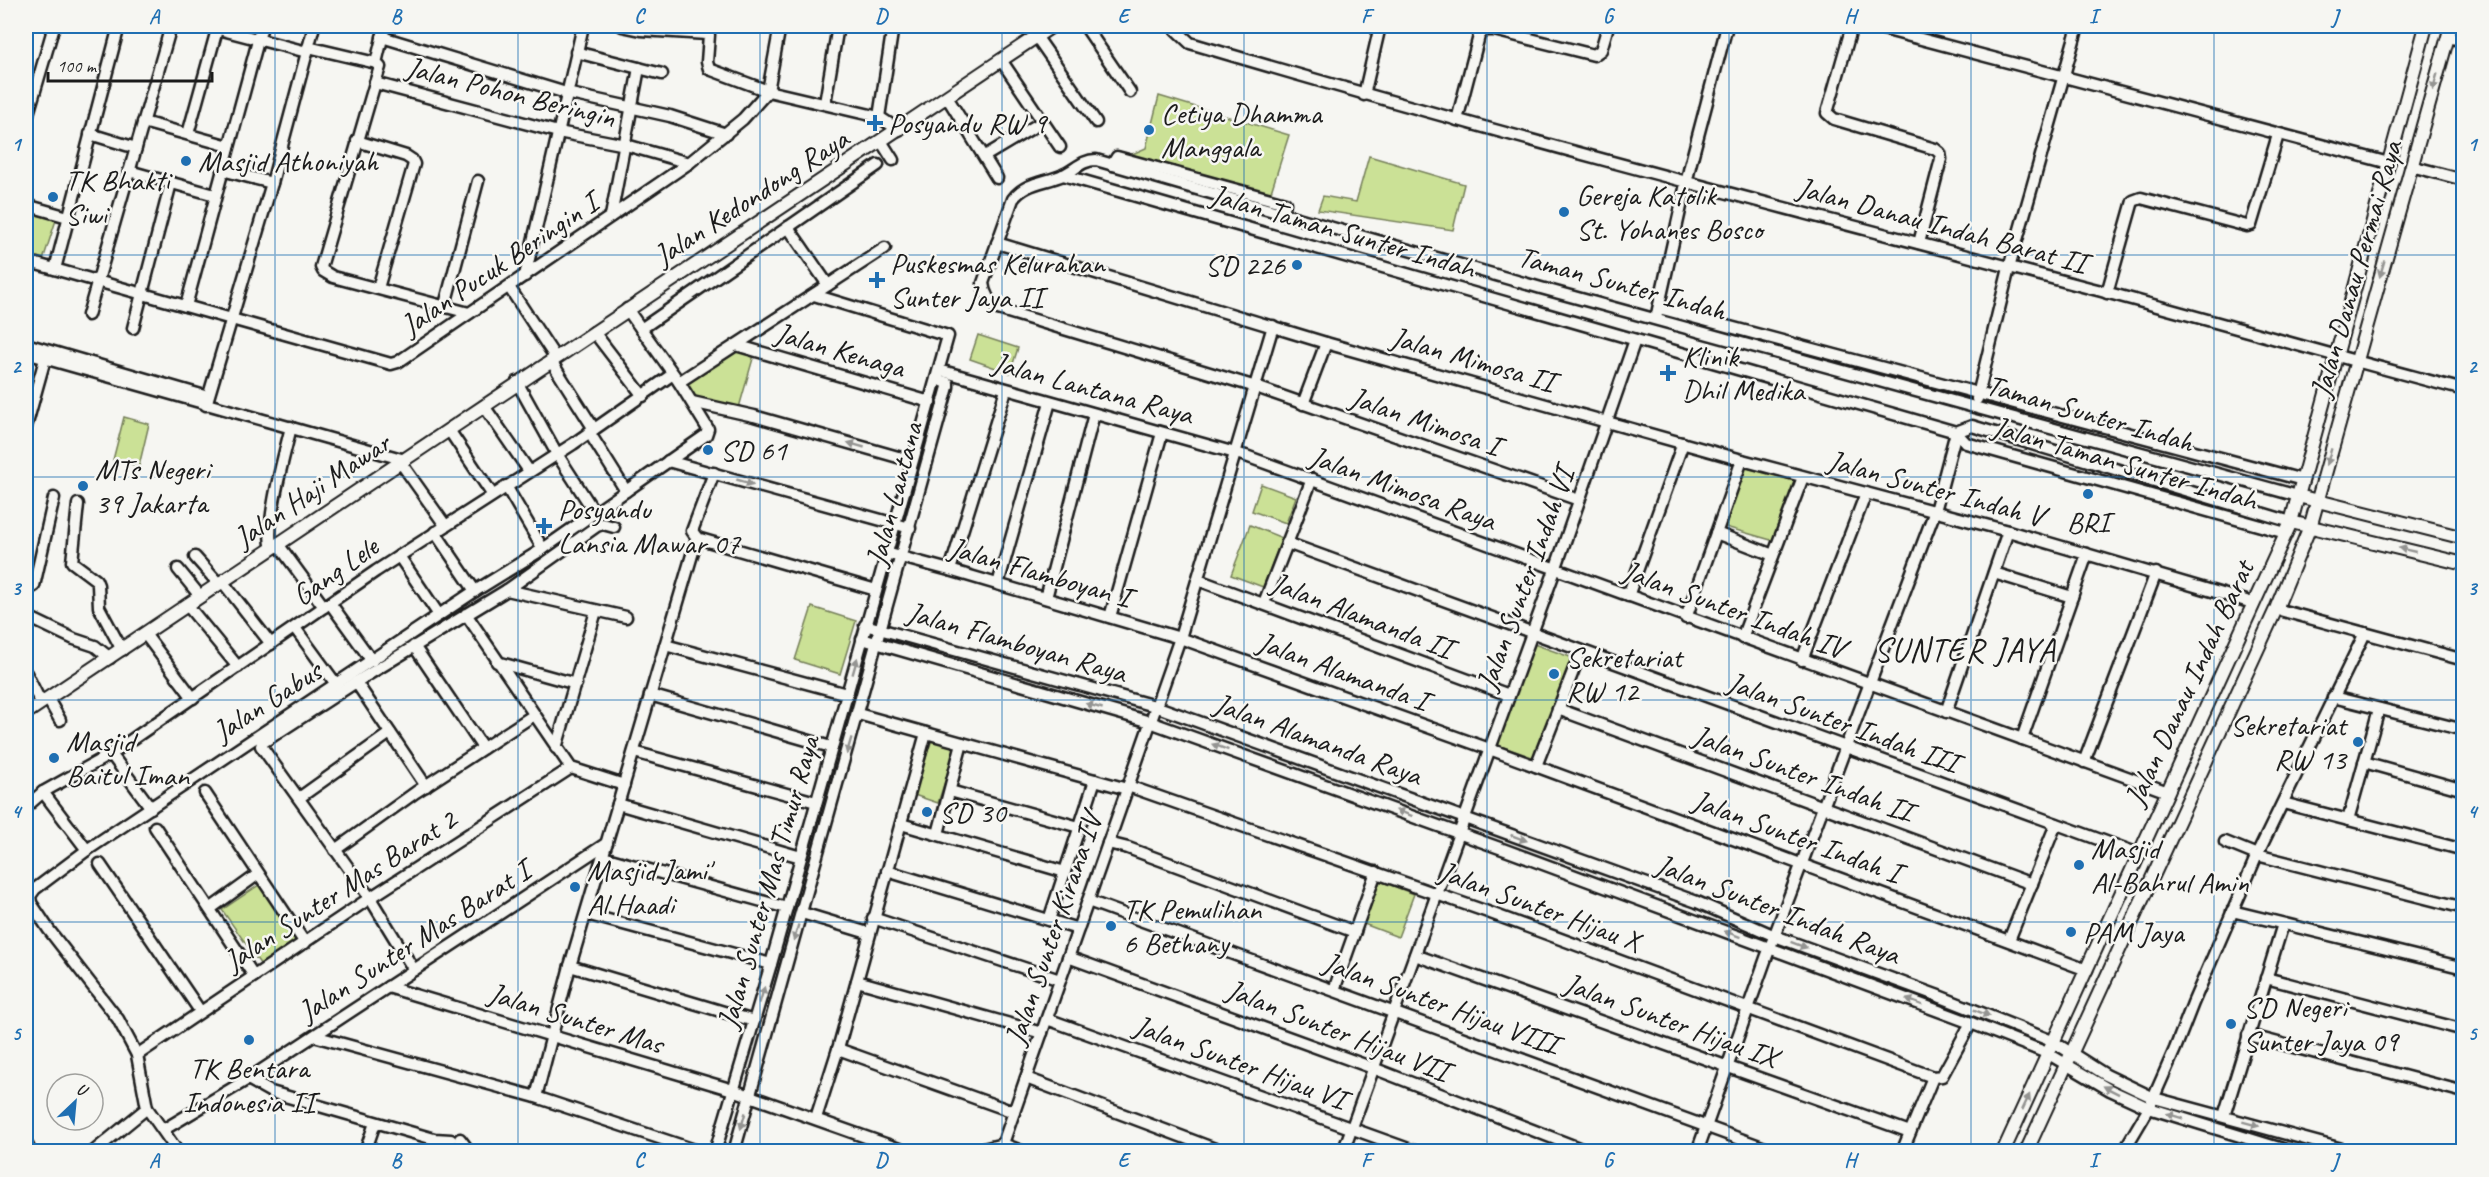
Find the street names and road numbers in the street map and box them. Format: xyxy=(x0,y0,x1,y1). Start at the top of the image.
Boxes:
street label: Jalan Pohon Beringin xyxy=(401,47,620,136)
street label: Jalan Kedondong Raya xyxy=(645,119,857,275)
street label: Jalan Danau Permai Raya xyxy=(2301,135,2411,404)
street label: Jalan Danau Indah Barat II xyxy=(1791,168,2097,283)
street label: Jalan Taman Sunter Indah xyxy=(1204,174,1482,288)
street label: Jalan Pucuk Beringin I xyxy=(392,180,610,345)
street label: Taman Sunter Indah xyxy=(1514,237,1731,329)
street label: Jalan Kenaga xyxy=(769,313,911,387)
street label: Jalan Mimosa II xyxy=(1385,317,1565,402)
street label: Jalan Lantana Raya xyxy=(987,343,1199,433)
street label: Taman Sunter Indah xyxy=(1982,365,2199,461)
street label: Jalan Mimosa I xyxy=(1343,377,1512,467)
street label: Jalan Taman Sunter Indah xyxy=(1986,406,2264,520)
street label: Jalan Lantana xyxy=(856,416,932,572)
street label: Jalan Haji Mawar xyxy=(225,423,399,557)
street label: Jalan Mimosa Raya xyxy=(1303,436,1503,540)
street label: Jalan Sunter Indah V xyxy=(1822,440,2053,536)
street label: Jalan Sunter Indah VI xyxy=(1467,456,1585,697)
street label: Gang Lele xyxy=(285,526,387,614)
street label: Jalan Flamboyan I xyxy=(943,527,1142,618)
street label: Jalan Sunter Indah IV xyxy=(1616,551,1855,669)
street label: Jalan Danau Indah Barat xyxy=(2115,552,2264,813)
street label: Jalan Alamanda II xyxy=(1264,562,1464,669)
street label: Jalan Flamboyan Raya xyxy=(901,592,1133,692)
street label: Jalan Alamanda I xyxy=(1251,622,1440,722)
street label: Jalan Gabus xyxy=(204,650,331,751)
street label: Jalan Sunter Indah III xyxy=(1722,663,1964,781)
street label: Jalan Alamanda Raya xyxy=(1207,683,1429,795)
street label: Jalan Sunter Indah II xyxy=(1688,716,1918,830)
street label: Jalan Sunter Mas Timur Raya xyxy=(708,729,829,1035)
street label: Jalan Sunter Indah I xyxy=(1686,780,1912,893)
street label: Jalan Sunter Mas Barat 2 xyxy=(215,799,466,981)
street label: Jalan Sunter Kirana IV xyxy=(995,803,1112,1051)
street label: Jalan Sunter Indah Raya xyxy=(1649,844,1907,974)
street label: Jalan Sunter Mas Barat I xyxy=(289,848,543,1031)
street label: Jalan Sunter Hijau X xyxy=(1432,851,1648,961)
street label: Jalan Sunter Hijau VIII xyxy=(1319,944,1563,1062)
street label: Jalan Sunter Hijau IX xyxy=(1557,963,1787,1078)
street label: Jalan Sunter Mas xyxy=(482,973,671,1063)
street label: Jalan Sunter Hijau VII xyxy=(1127,1005,1358,1120)
street label: Jalan Sunter Hijau VI xyxy=(1129,1007,1351,1117)

